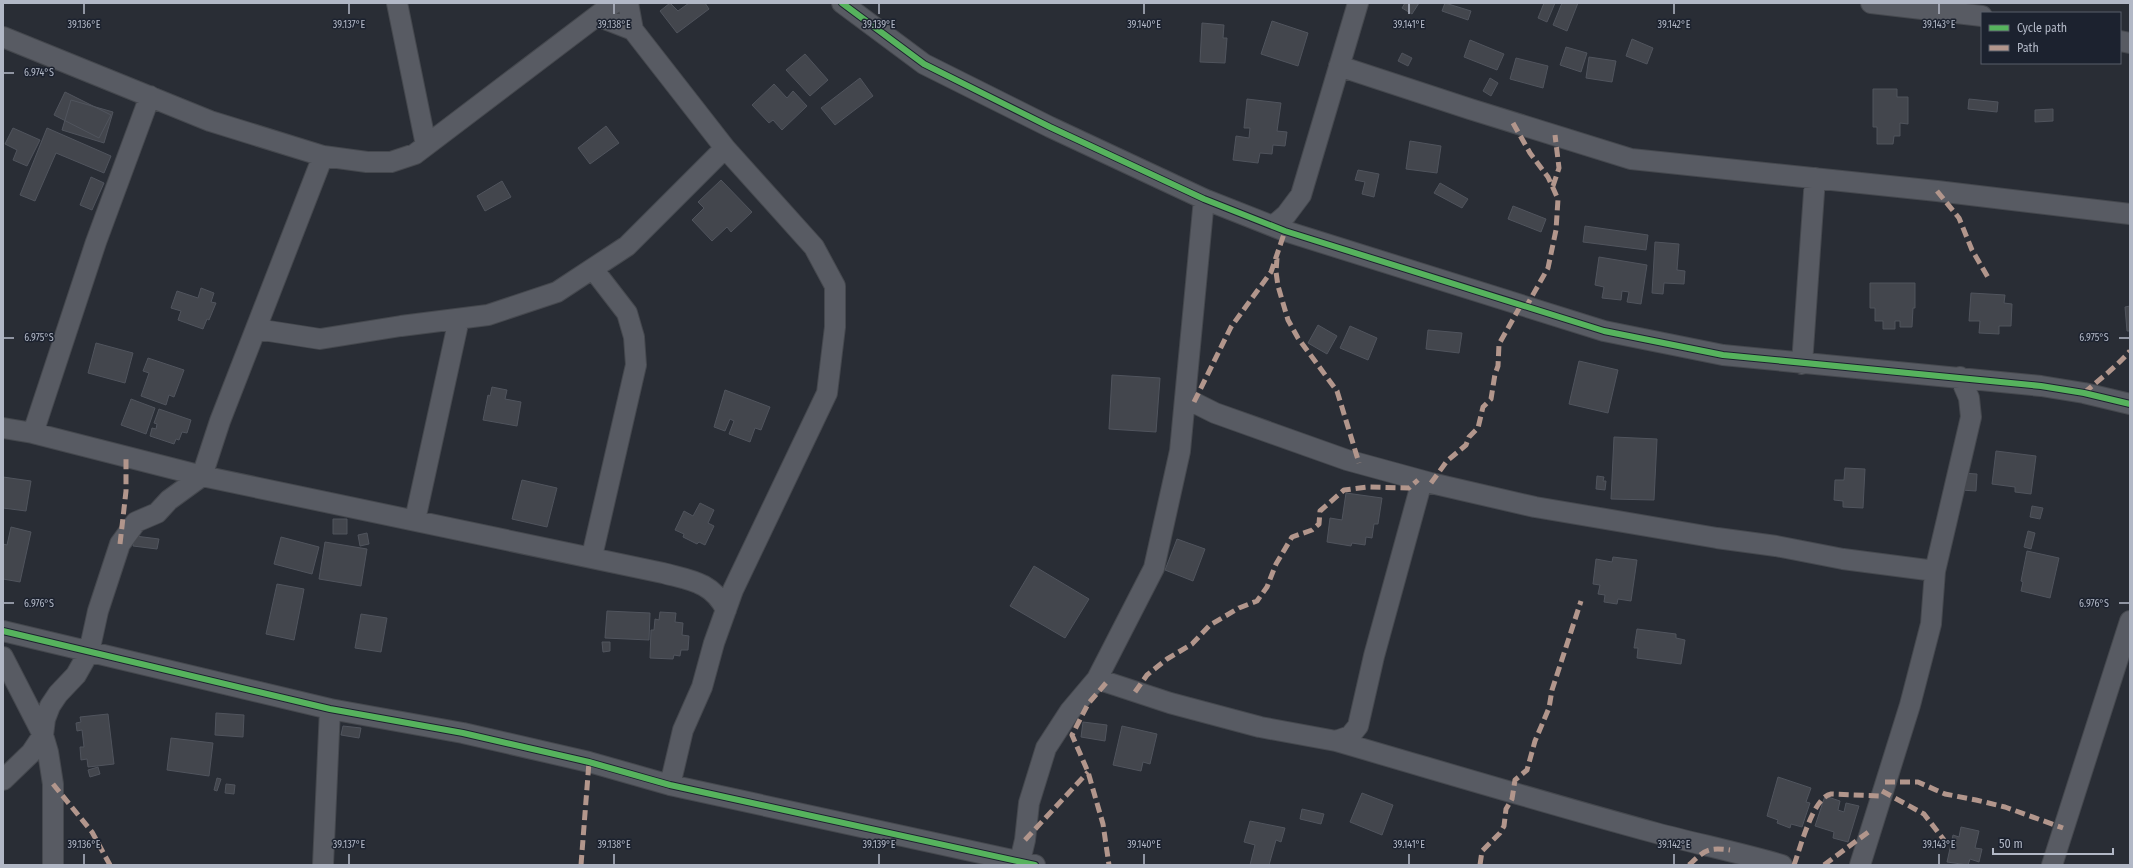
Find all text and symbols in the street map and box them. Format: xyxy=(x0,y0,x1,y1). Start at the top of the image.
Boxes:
legend xyxy=(1981,12,2121,64)
text: 39.136°E xyxy=(67,19,101,31)
text: 39.137°E xyxy=(333,19,365,31)
text: 39.138°E xyxy=(597,19,631,31)
text: 39.139°E xyxy=(863,19,896,31)
text: 39.140°E xyxy=(1127,19,1161,31)
text: 39.141°E xyxy=(1393,19,1425,31)
text: 39.142°E xyxy=(1658,19,1691,31)
text: 39.143°E xyxy=(1923,19,1956,31)
text: Cycle path xyxy=(2017,21,2067,35)
text: Path xyxy=(2017,41,2039,55)
text: 6.974°S xyxy=(24,67,54,79)
text: 6.975°S xyxy=(24,332,54,344)
text: 6.975°S xyxy=(2079,332,2109,344)
text: 6.976°S xyxy=(24,598,54,610)
text: 6.976°S xyxy=(2079,598,2109,610)
scale bar xyxy=(1993,830,2113,856)
text: 50 m xyxy=(1999,837,2023,851)
text: 39.136°E xyxy=(67,839,101,851)
text: 39.137°E xyxy=(333,839,365,851)
text: 39.138°E xyxy=(597,839,631,851)
text: 39.139°E xyxy=(863,839,896,851)
text: 39.140°E xyxy=(1127,839,1161,851)
text: 39.141°E xyxy=(1393,839,1425,851)
text: 39.142°E xyxy=(1658,839,1691,851)
text: 39.143°E xyxy=(1923,839,1956,851)

